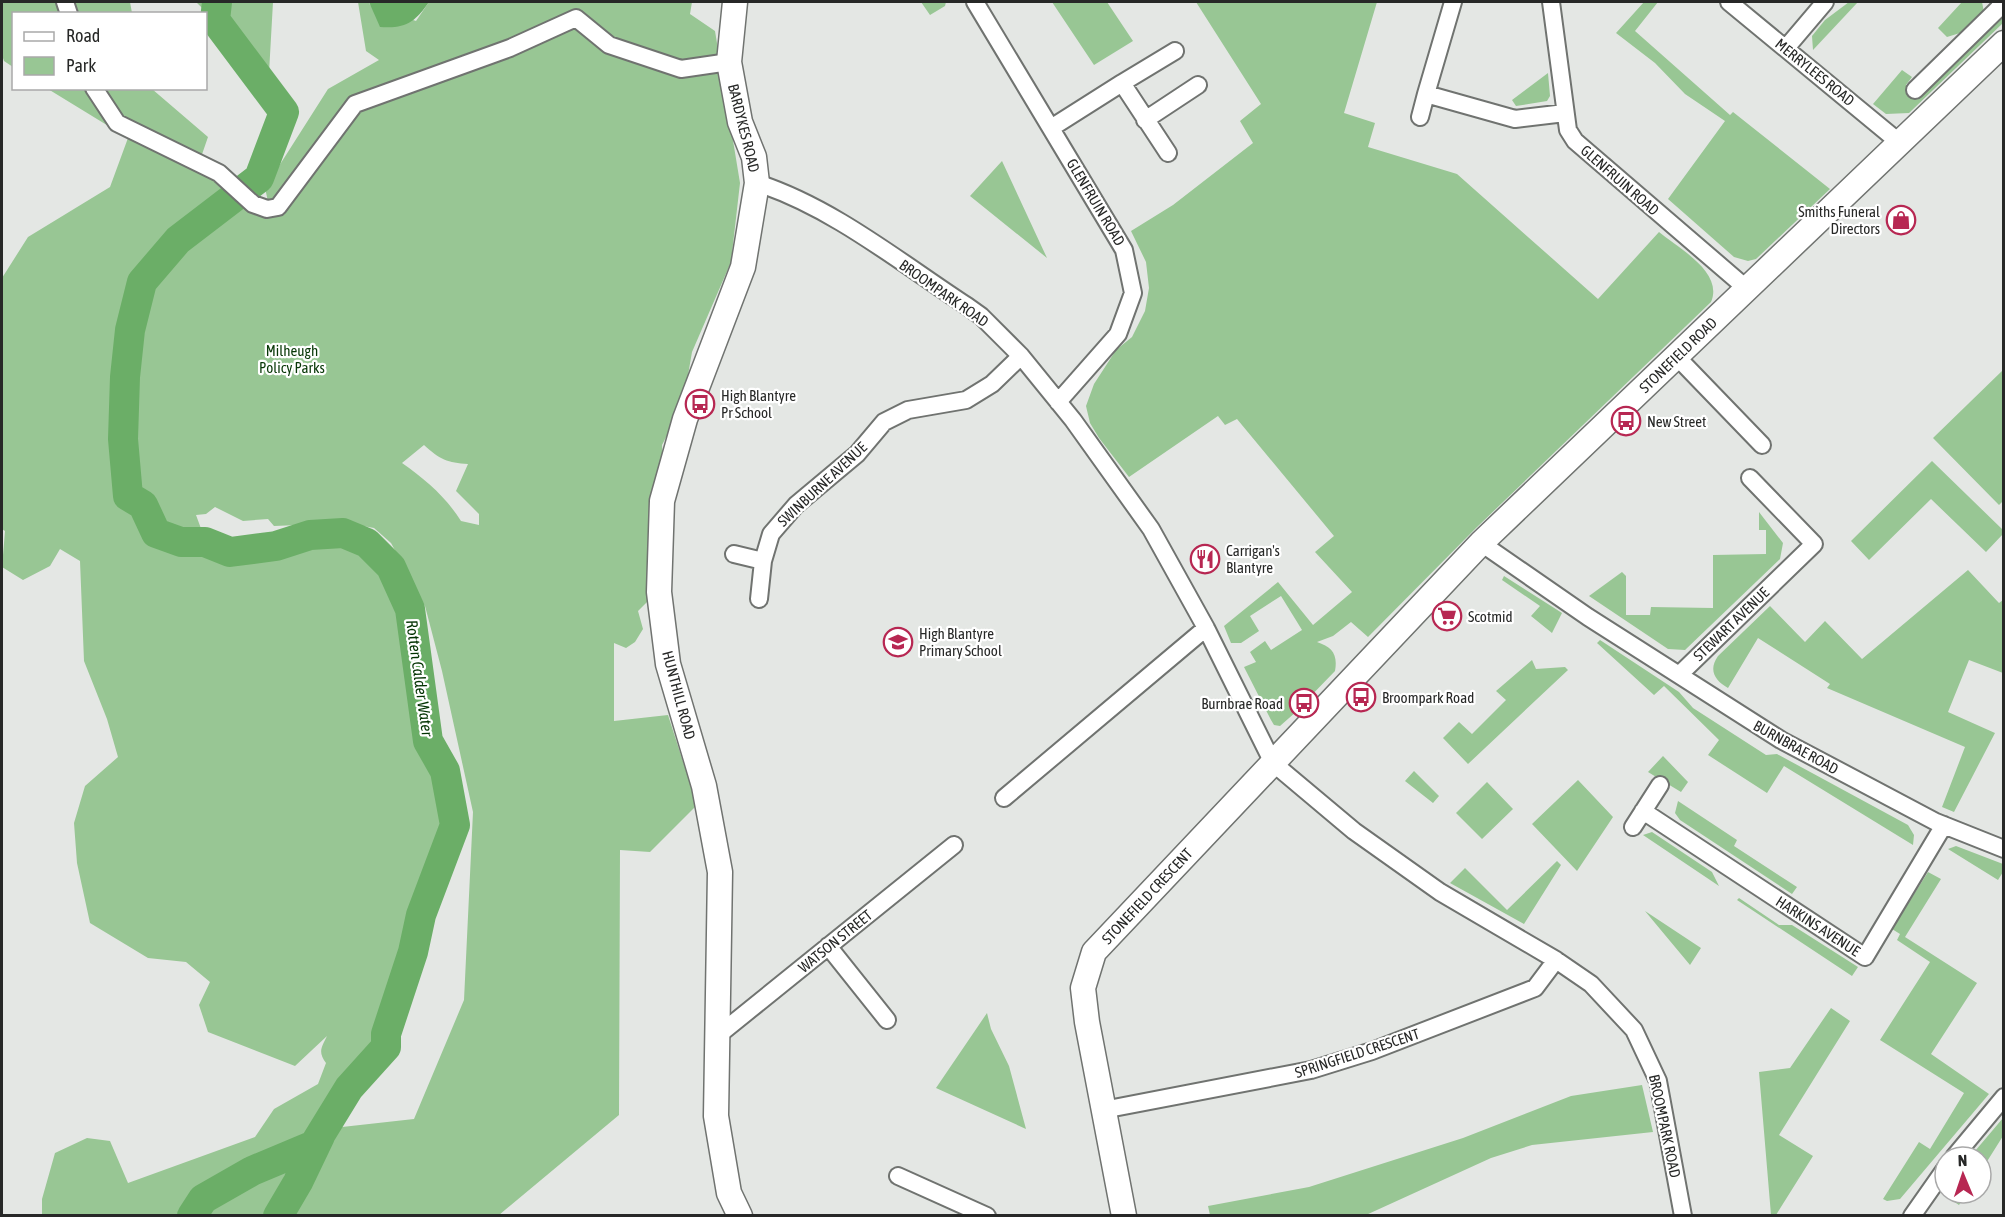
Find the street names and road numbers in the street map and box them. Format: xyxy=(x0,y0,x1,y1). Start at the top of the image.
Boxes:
street label: MERRYLEES ROAD xyxy=(1772,35,1858,109)
street label: BARDYKES ROAD xyxy=(725,82,763,174)
street label: GLENFRUIN ROAD xyxy=(1577,141,1663,219)
street label: GLENFRUIN ROAD xyxy=(1063,156,1129,248)
street label: BROOMPARK ROAD xyxy=(896,256,992,330)
street label: STONEFIELD ROAD xyxy=(1636,314,1720,396)
street label: SWINBURNE AVENUE xyxy=(774,438,870,530)
street label: STEWART AVENUE xyxy=(1690,583,1773,664)
street label: HUNTHILL ROAD xyxy=(659,649,699,741)
street label: BURNBRAE ROAD xyxy=(1751,717,1841,777)
street label: STONEFIELD CRESCENT xyxy=(1098,844,1196,947)
street label: HARKINS AVENUE xyxy=(1773,893,1864,960)
street label: WATSON STREET xyxy=(795,906,875,976)
street label: SPRINGFIELD CRESCENT xyxy=(1293,1025,1422,1081)
street label: BROOMPARK ROAD xyxy=(1646,1073,1684,1179)

